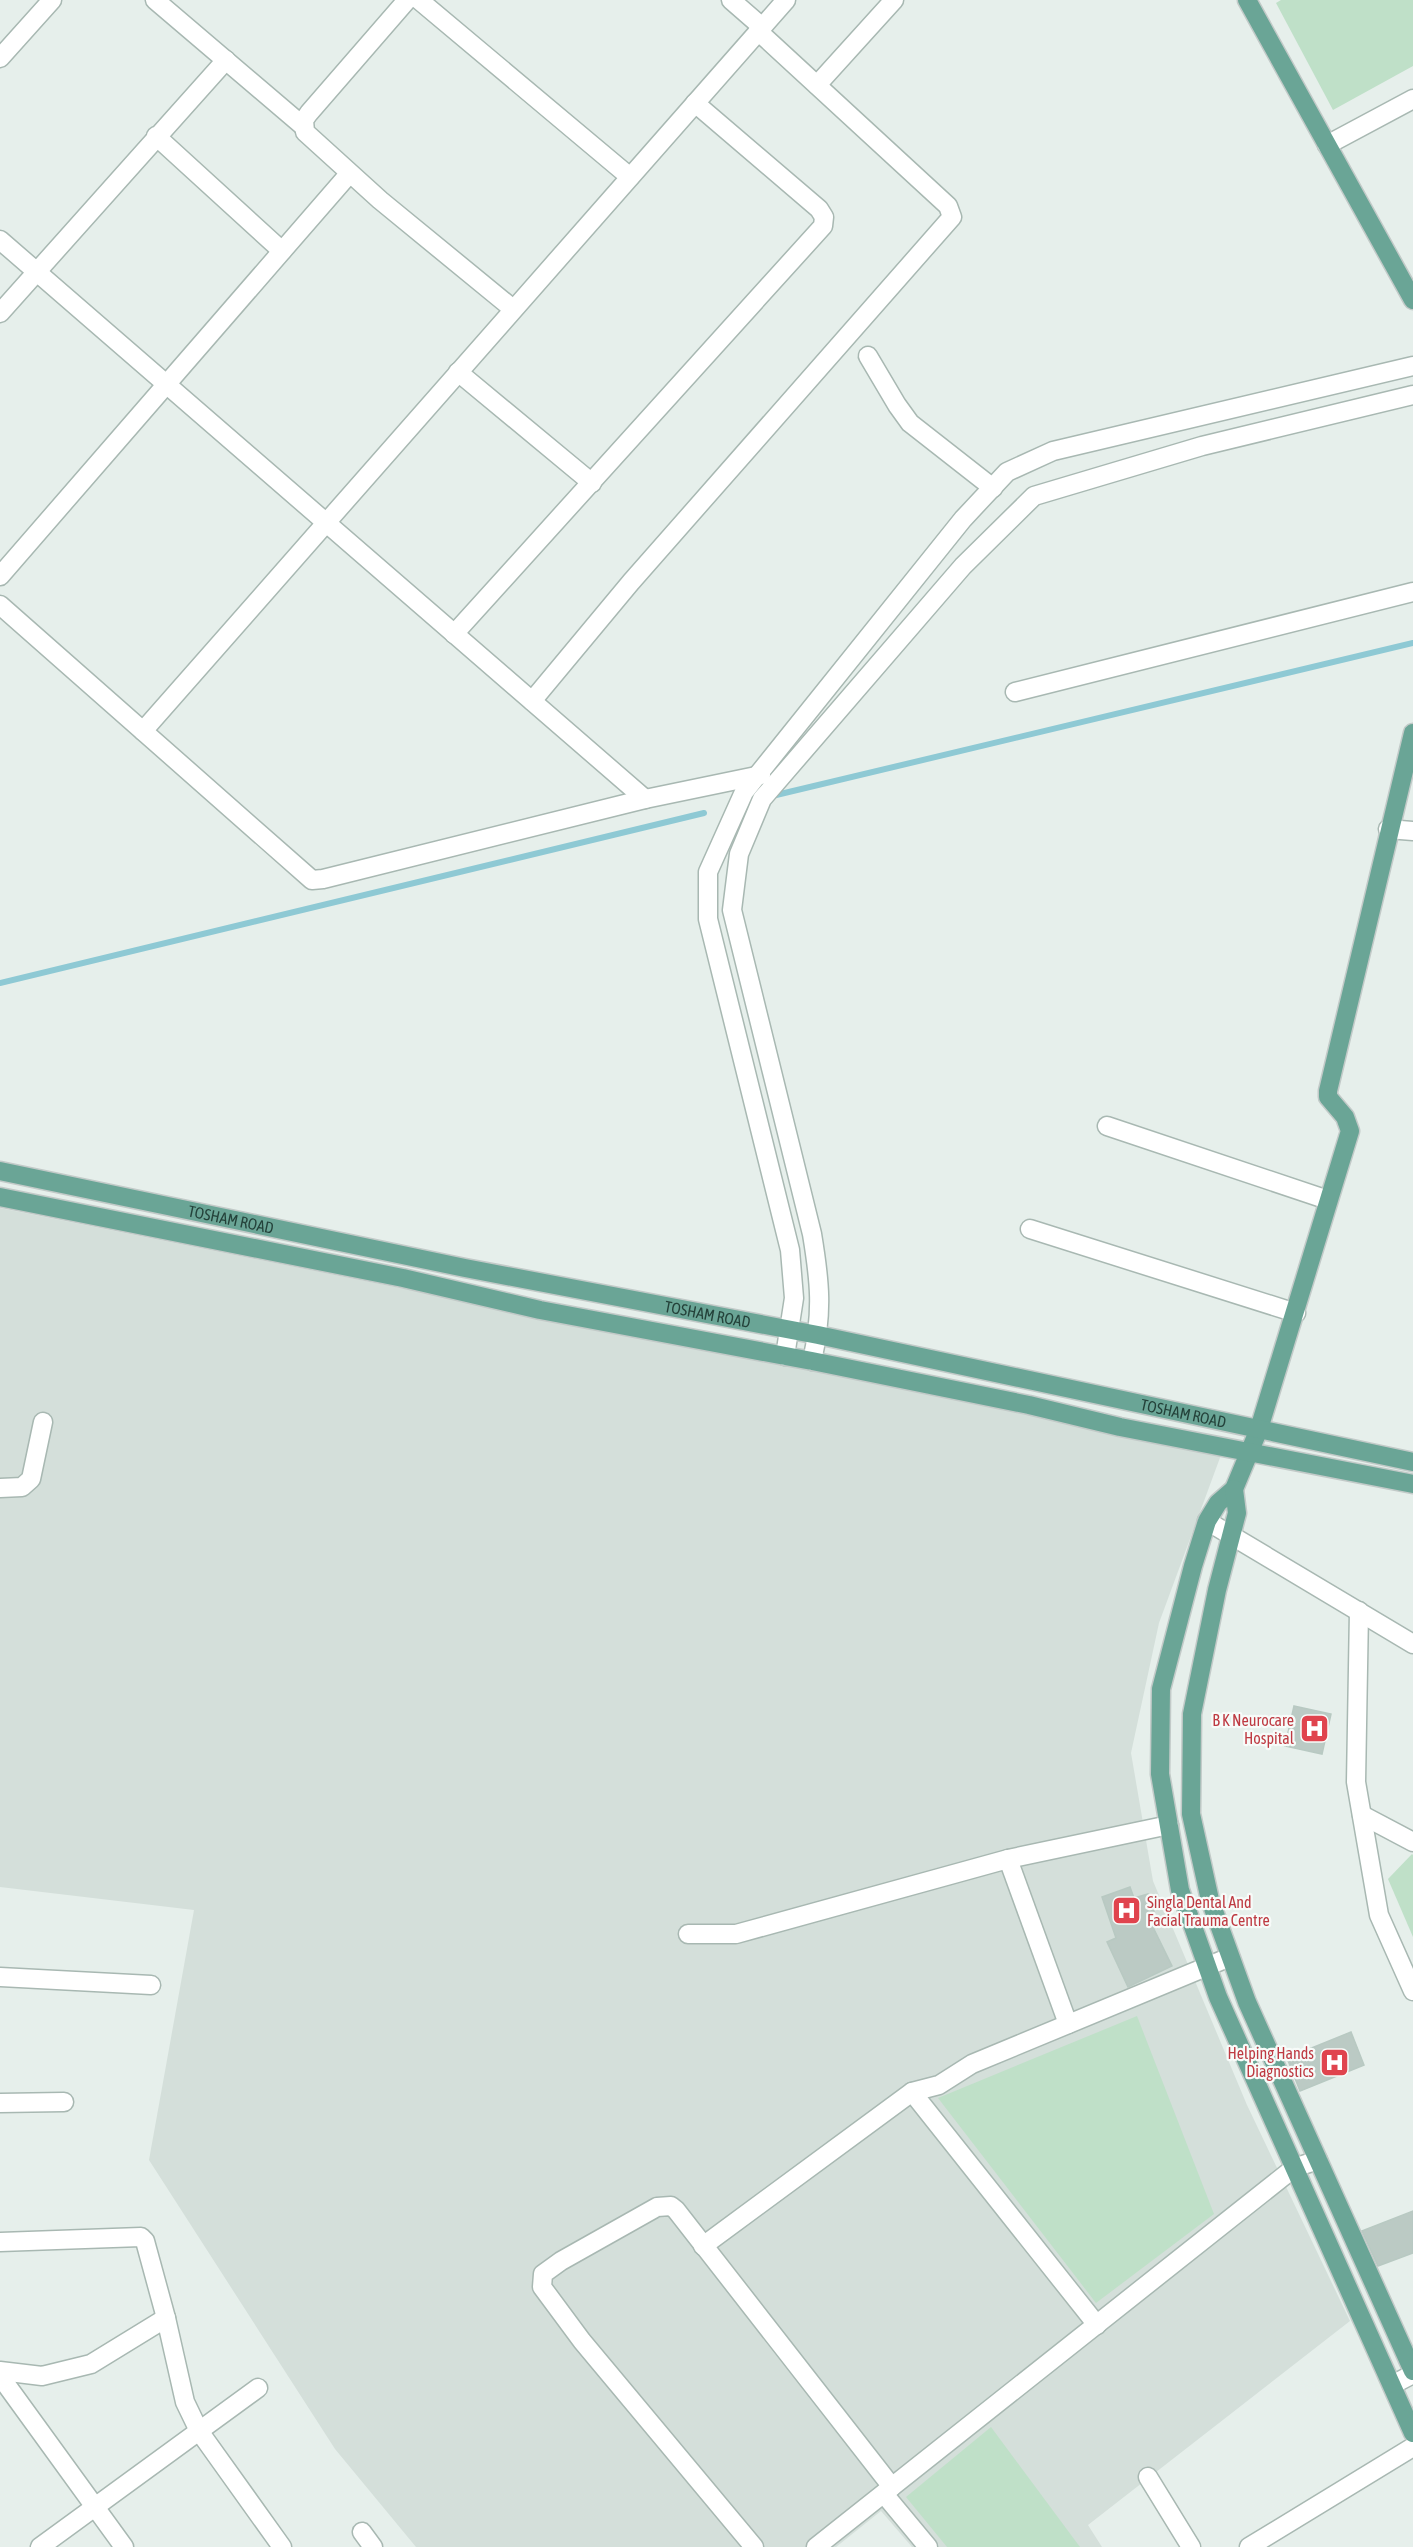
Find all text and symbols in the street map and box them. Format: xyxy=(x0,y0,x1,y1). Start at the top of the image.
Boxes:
street label: TOSHAM ROAD xyxy=(187,1202,275,1237)
street label: TOSHAM ROAD xyxy=(663,1297,752,1331)
street label: TOSHAM ROAD xyxy=(1139,1395,1228,1431)
place label: B K Neurocare Hospital xyxy=(1212,1711,1295,1748)
hospital icon: B K Neurocare Hospital xyxy=(1299,1713,1331,1745)
place label: Singla Dental And Facial Trauma Centre xyxy=(1147,1893,1270,1929)
hospital icon: Singla Dental And Facial Trauma Centre xyxy=(1110,1895,1142,1927)
place label: Helping Hands Diagnostics xyxy=(1227,2044,1314,2081)
hospital icon: Helping Hands Diagnostics xyxy=(1319,2046,1351,2078)

